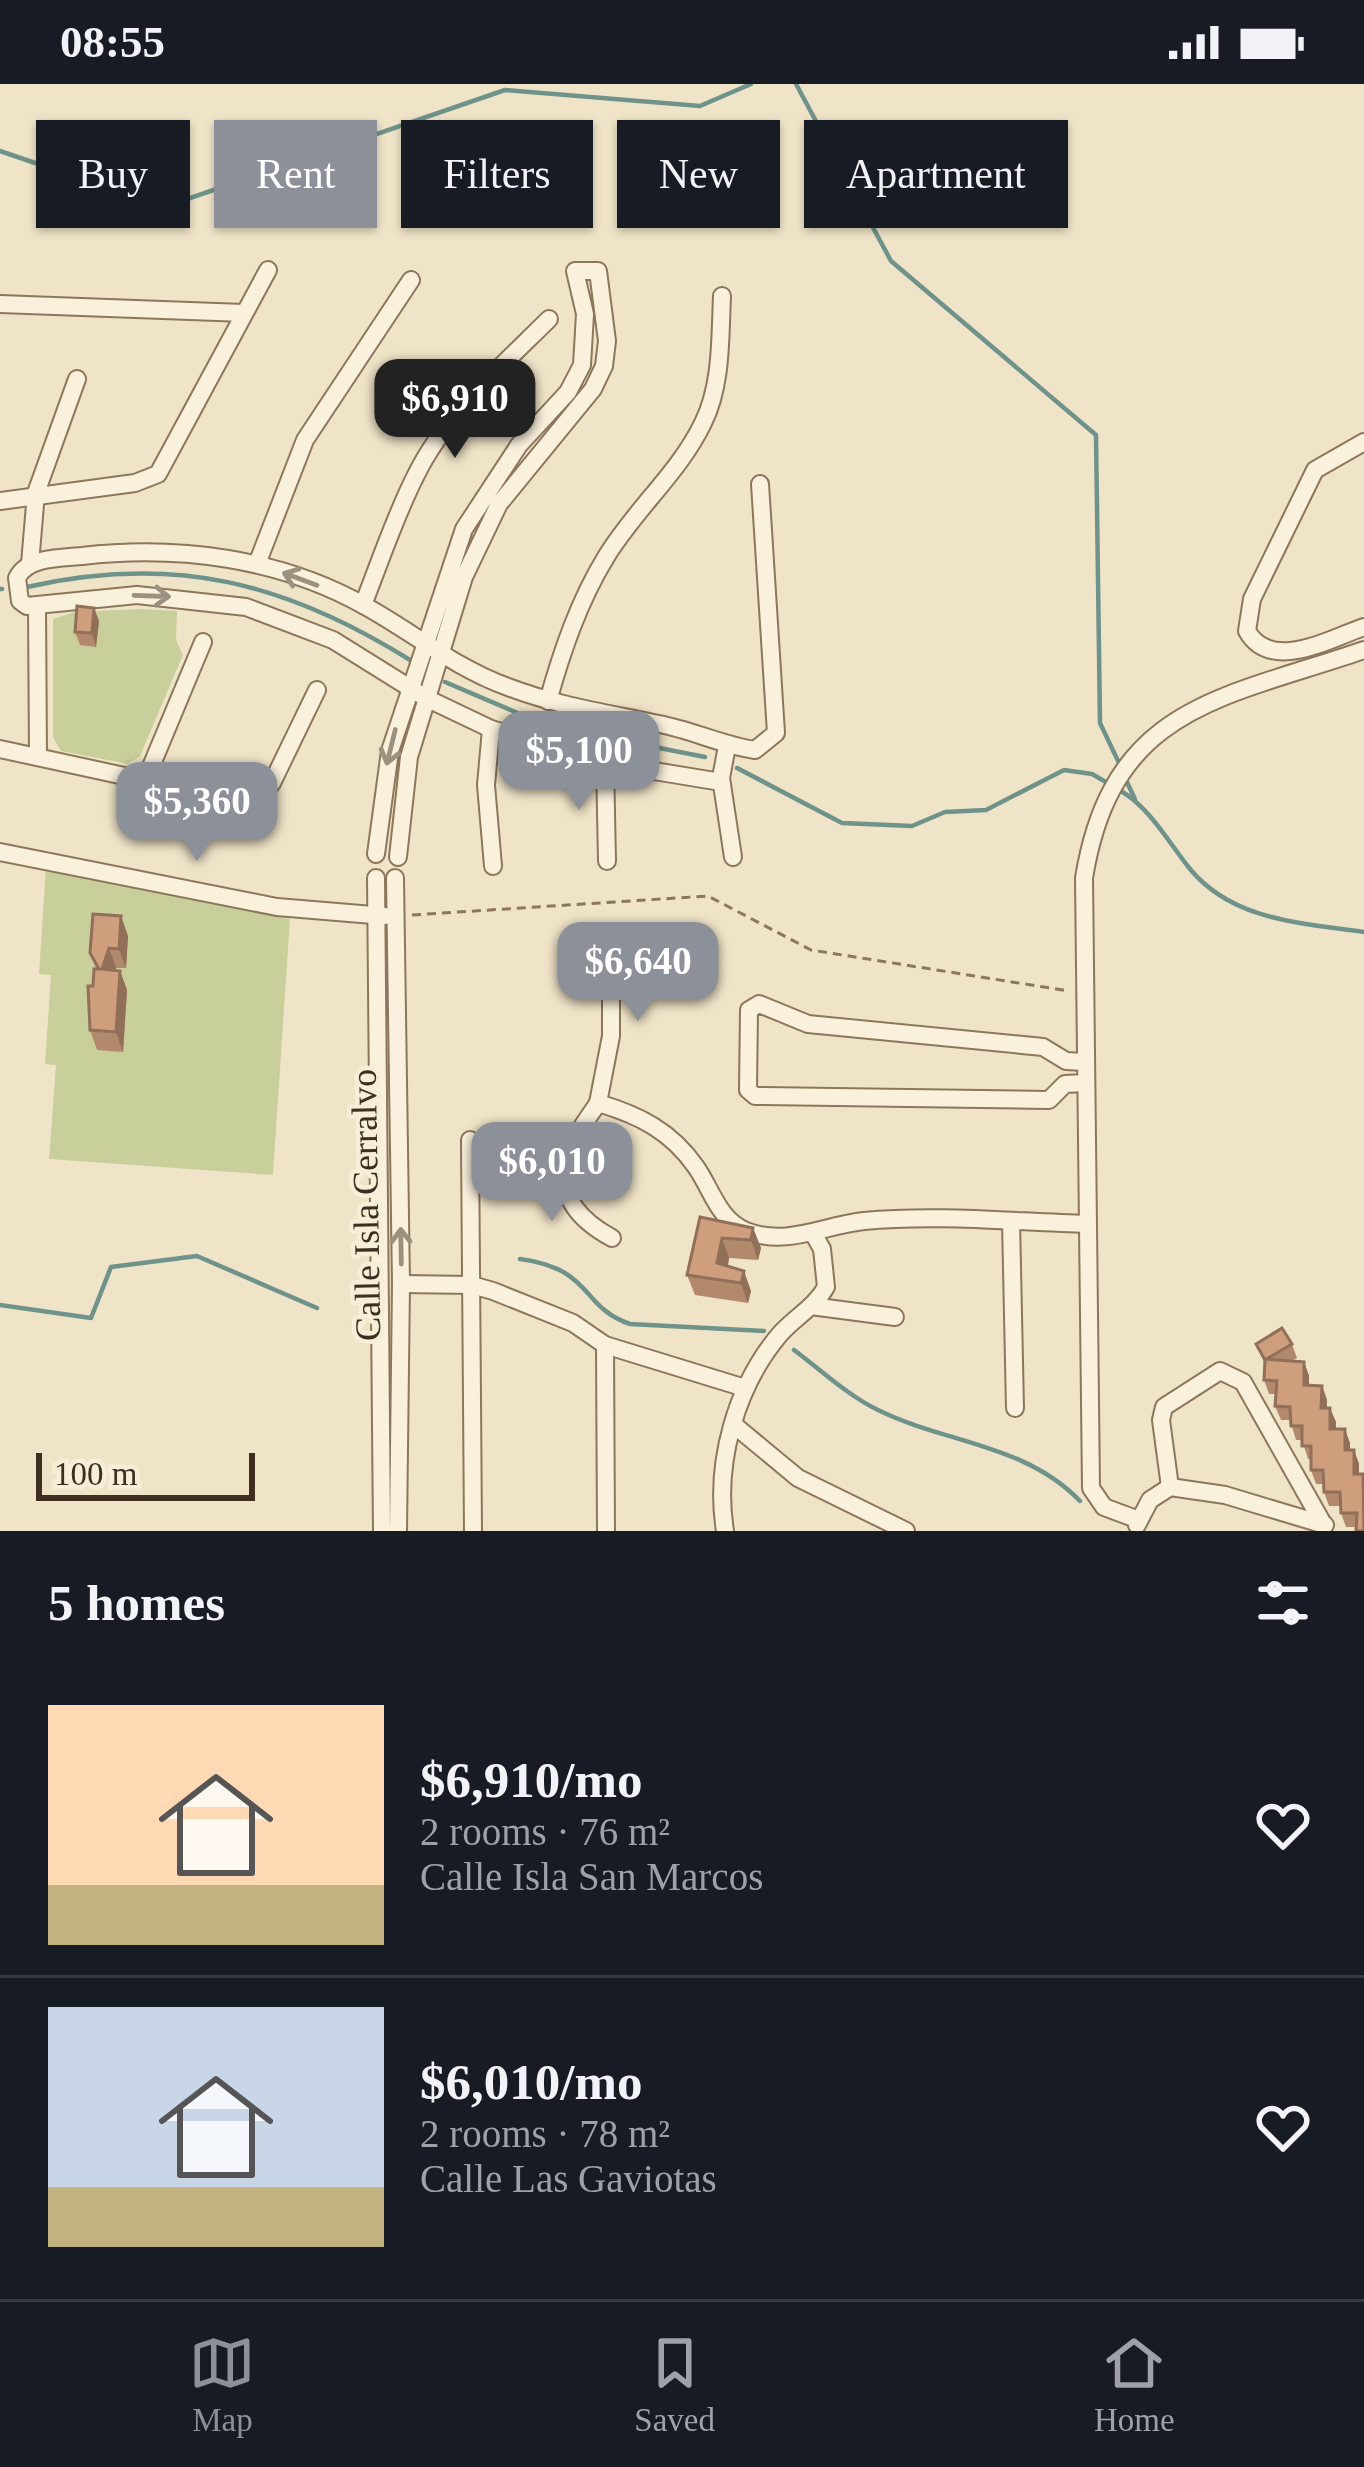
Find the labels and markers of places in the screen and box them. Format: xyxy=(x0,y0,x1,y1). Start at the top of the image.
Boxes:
pin: $6,910 xyxy=(357,359,553,461)
pin: $5,100 xyxy=(481,711,677,813)
pin: $5,360 xyxy=(99,762,295,864)
pin: $6,640 xyxy=(540,922,736,1024)
pin: $6,010 xyxy=(454,1122,650,1224)

